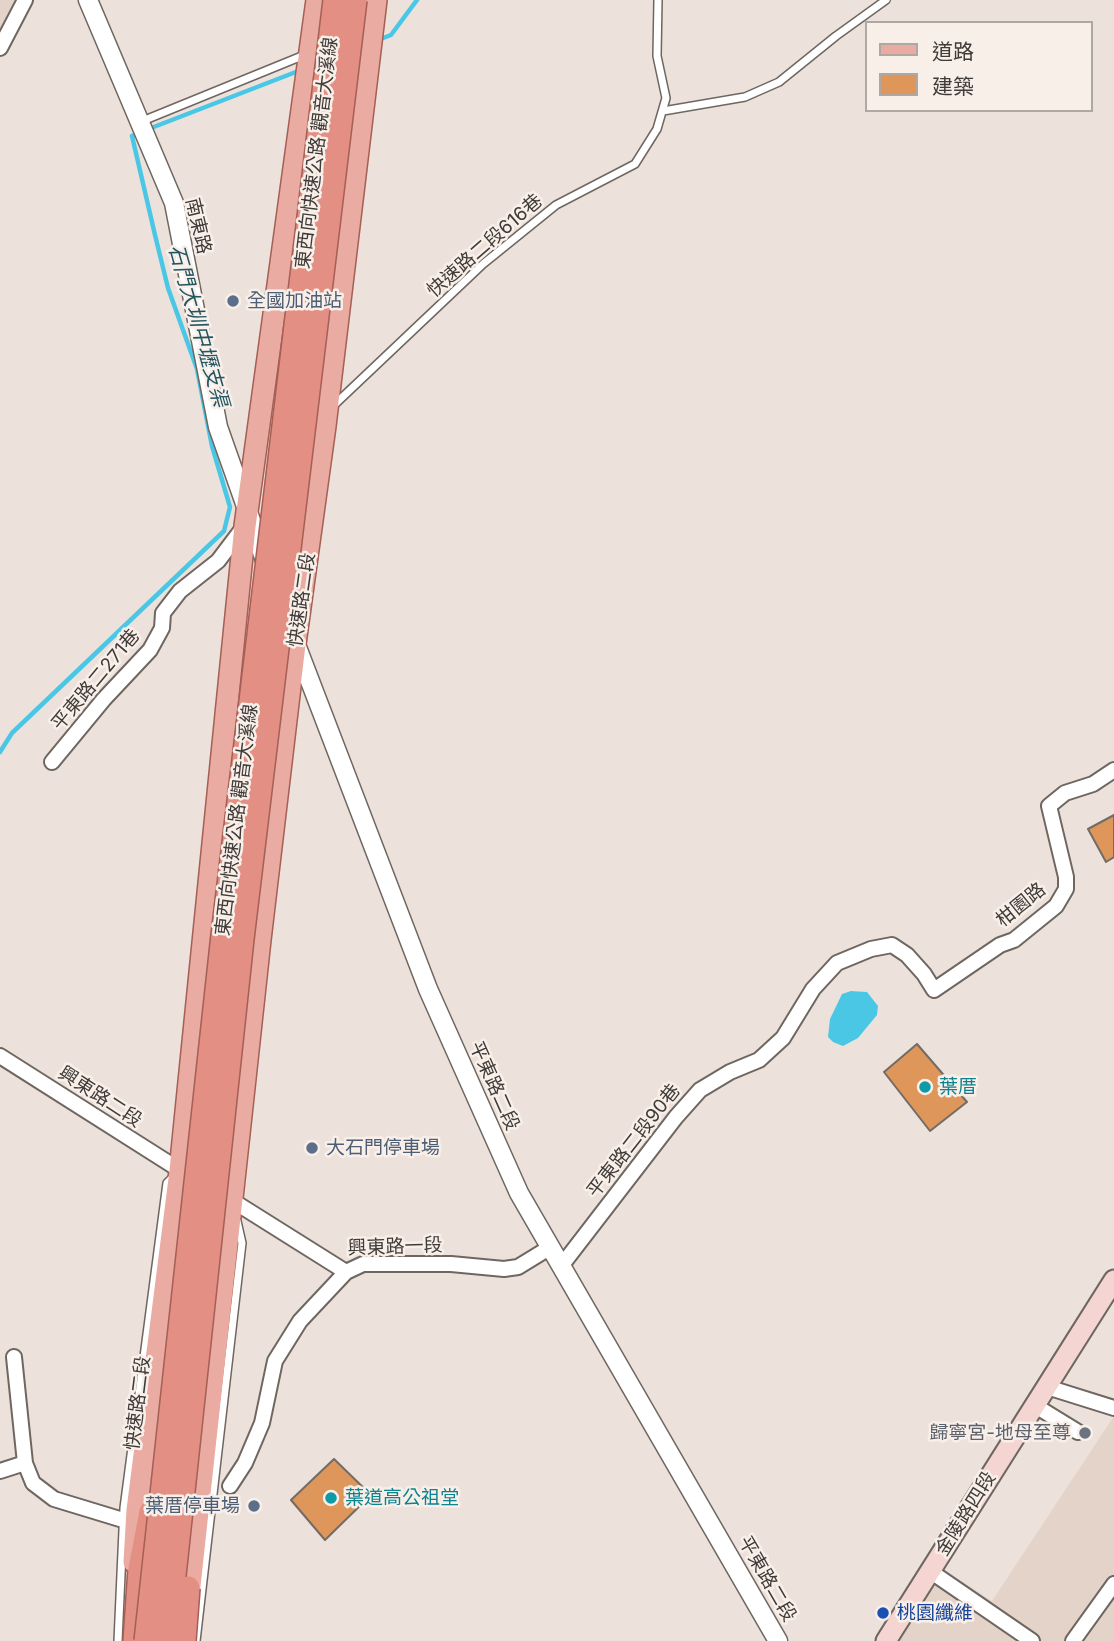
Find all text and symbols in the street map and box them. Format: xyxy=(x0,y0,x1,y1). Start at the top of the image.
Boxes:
legend xyxy=(866,21,1093,112)
street label: 東西向快速公路 觀音大溪線 xyxy=(291,36,343,270)
text: 道路 xyxy=(932,39,974,64)
text: 建築 xyxy=(932,74,974,99)
street label: 快速路二段616巷 xyxy=(423,190,547,302)
street label: 南東路 xyxy=(180,196,216,256)
water label: 石門大圳中壢支渠 xyxy=(163,242,233,410)
place label: 全國加油站 xyxy=(247,290,342,312)
marker: 全國加油站 xyxy=(225,293,241,309)
street label: 快速路二段 xyxy=(284,551,320,649)
street label: 平東路二271巷 xyxy=(47,625,145,735)
street label: 東西向快速公路 觀音大溪線 xyxy=(211,703,263,937)
street label: 柑園路 xyxy=(992,878,1050,932)
street label: 平東路二段 xyxy=(464,1038,524,1134)
street label: 興東路二段 xyxy=(54,1062,146,1132)
place label: 葉厝 xyxy=(939,1076,977,1098)
marker: 葉厝 xyxy=(917,1079,933,1095)
street label: 平東路二段90巷 xyxy=(583,1080,685,1202)
place label: 大石門停車場 xyxy=(326,1137,440,1159)
marker: 大石門停車場 xyxy=(304,1140,320,1156)
street label: 興東路一段 xyxy=(347,1234,443,1260)
street label: 快速路二段 xyxy=(121,1354,155,1452)
place label: 歸寧宮-地母至尊 xyxy=(929,1422,1071,1444)
marker: 歸寧宮-地母至尊 xyxy=(1077,1425,1093,1441)
street label: 金陵路四段 xyxy=(931,1468,1001,1560)
place label: 葉道高公祖堂 xyxy=(345,1487,459,1509)
marker: 葉道高公祖堂 xyxy=(323,1490,339,1506)
place label: 葉厝停車場 xyxy=(145,1495,240,1517)
marker: 葉厝停車場 xyxy=(246,1498,262,1514)
street label: 平東路二段 xyxy=(733,1532,801,1626)
place label: 桃園纖維 xyxy=(897,1602,973,1624)
marker: 桃園纖維 xyxy=(875,1605,891,1621)

